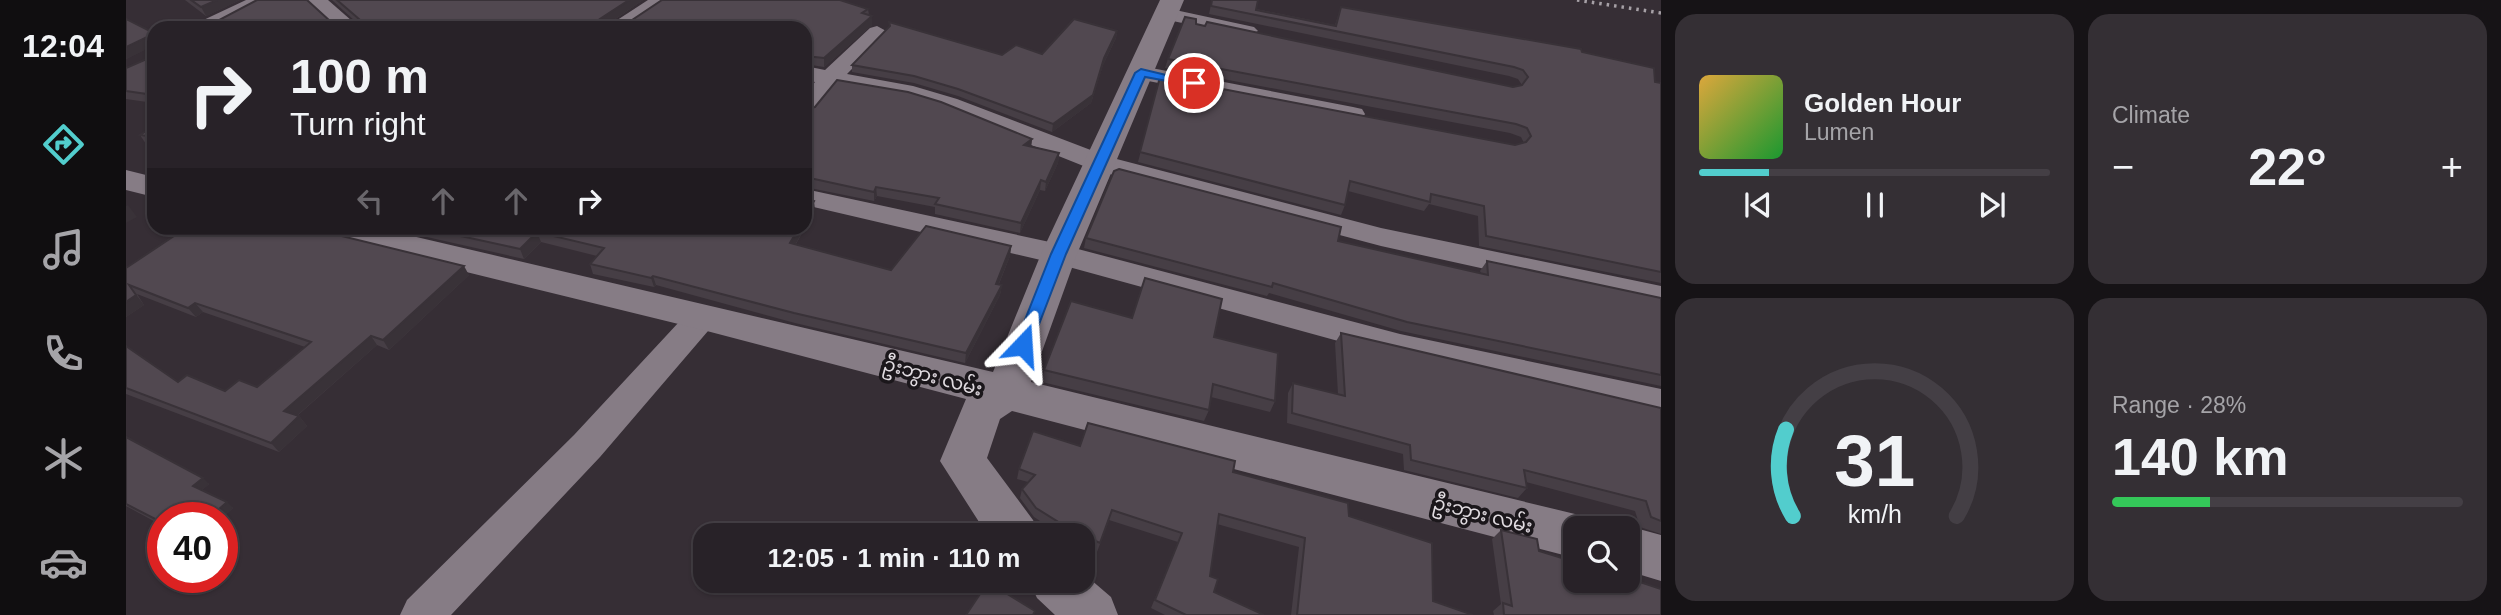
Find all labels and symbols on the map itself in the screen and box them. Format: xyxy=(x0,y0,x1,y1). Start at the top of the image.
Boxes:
pin xyxy=(1164,53,1224,113)
position arrow xyxy=(986,308,1060,382)
street label: ဦးဘွား လမ်း xyxy=(880,349,986,405)
street label: ဦးဘွား လမ်း xyxy=(1430,488,1536,542)
speed limit sign: 40 xyxy=(147,502,238,593)

